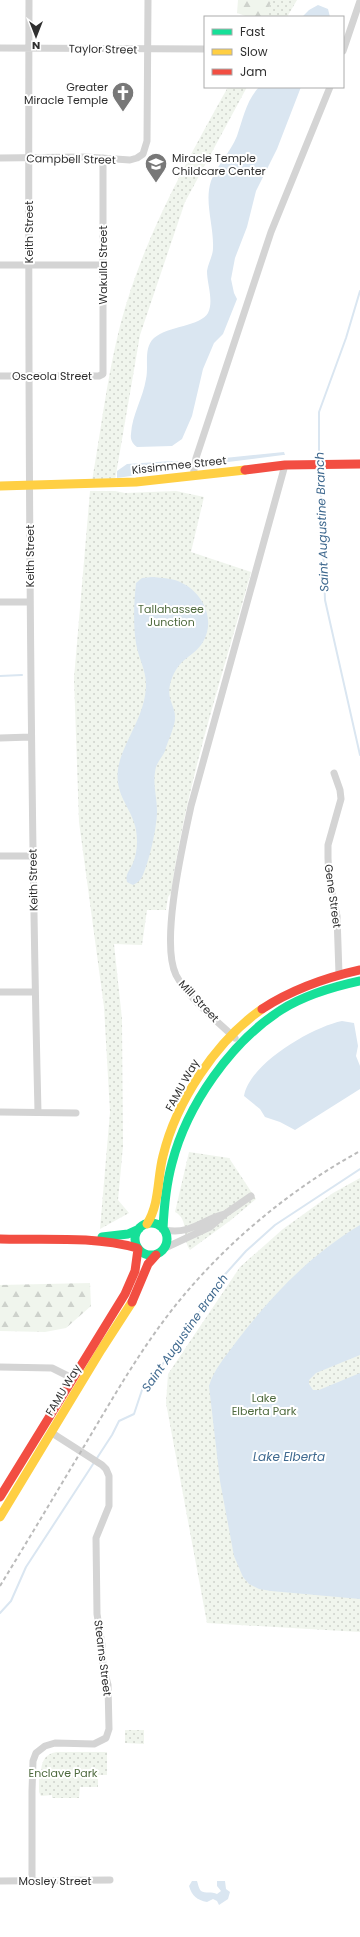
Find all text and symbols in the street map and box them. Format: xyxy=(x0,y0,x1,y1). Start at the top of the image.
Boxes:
north arrow xyxy=(16,16,56,56)
legend xyxy=(204,16,344,88)
text: Fast xyxy=(240,23,265,40)
text: N xyxy=(32,38,40,54)
street label: Taylor Street xyxy=(69,40,137,58)
text: Slow xyxy=(240,43,268,60)
text: Jam xyxy=(240,63,267,80)
place label: Greater Miracle Temple xyxy=(24,79,108,108)
church icon: Greater Miracle Temple xyxy=(110,80,136,113)
street label: Campbell Street xyxy=(26,150,116,168)
place label: Miracle Temple Childcare Center xyxy=(172,150,266,179)
school or university icon: Miracle Temple Childcare Center xyxy=(143,151,169,184)
street label: Keith Street xyxy=(21,201,37,263)
street label: Wakulla Street xyxy=(95,226,111,304)
street label: Osceola Street xyxy=(12,368,92,384)
street label: Kissimmee Street xyxy=(131,452,227,478)
water label: Saint Augustine Branch xyxy=(311,452,332,592)
street label: Keith Street xyxy=(22,525,38,587)
park label: Tallahassee Junction xyxy=(138,601,204,630)
street label: Keith Street xyxy=(24,849,42,911)
street label: Gene Street xyxy=(321,863,345,929)
street label: Mill Street xyxy=(175,976,223,1026)
street label: FAMU Way xyxy=(161,1055,203,1114)
water label: Saint Augustine Branch xyxy=(137,1270,232,1395)
street label: FAMU Way xyxy=(41,1361,85,1419)
park label: Lake Elberta Park xyxy=(232,1390,297,1419)
water label: Lake Elberta xyxy=(253,1448,325,1465)
street label: Stearns Street xyxy=(90,1619,116,1697)
park label: Enclave Park xyxy=(28,1765,98,1781)
street label: Mosley Street xyxy=(18,1873,92,1889)

